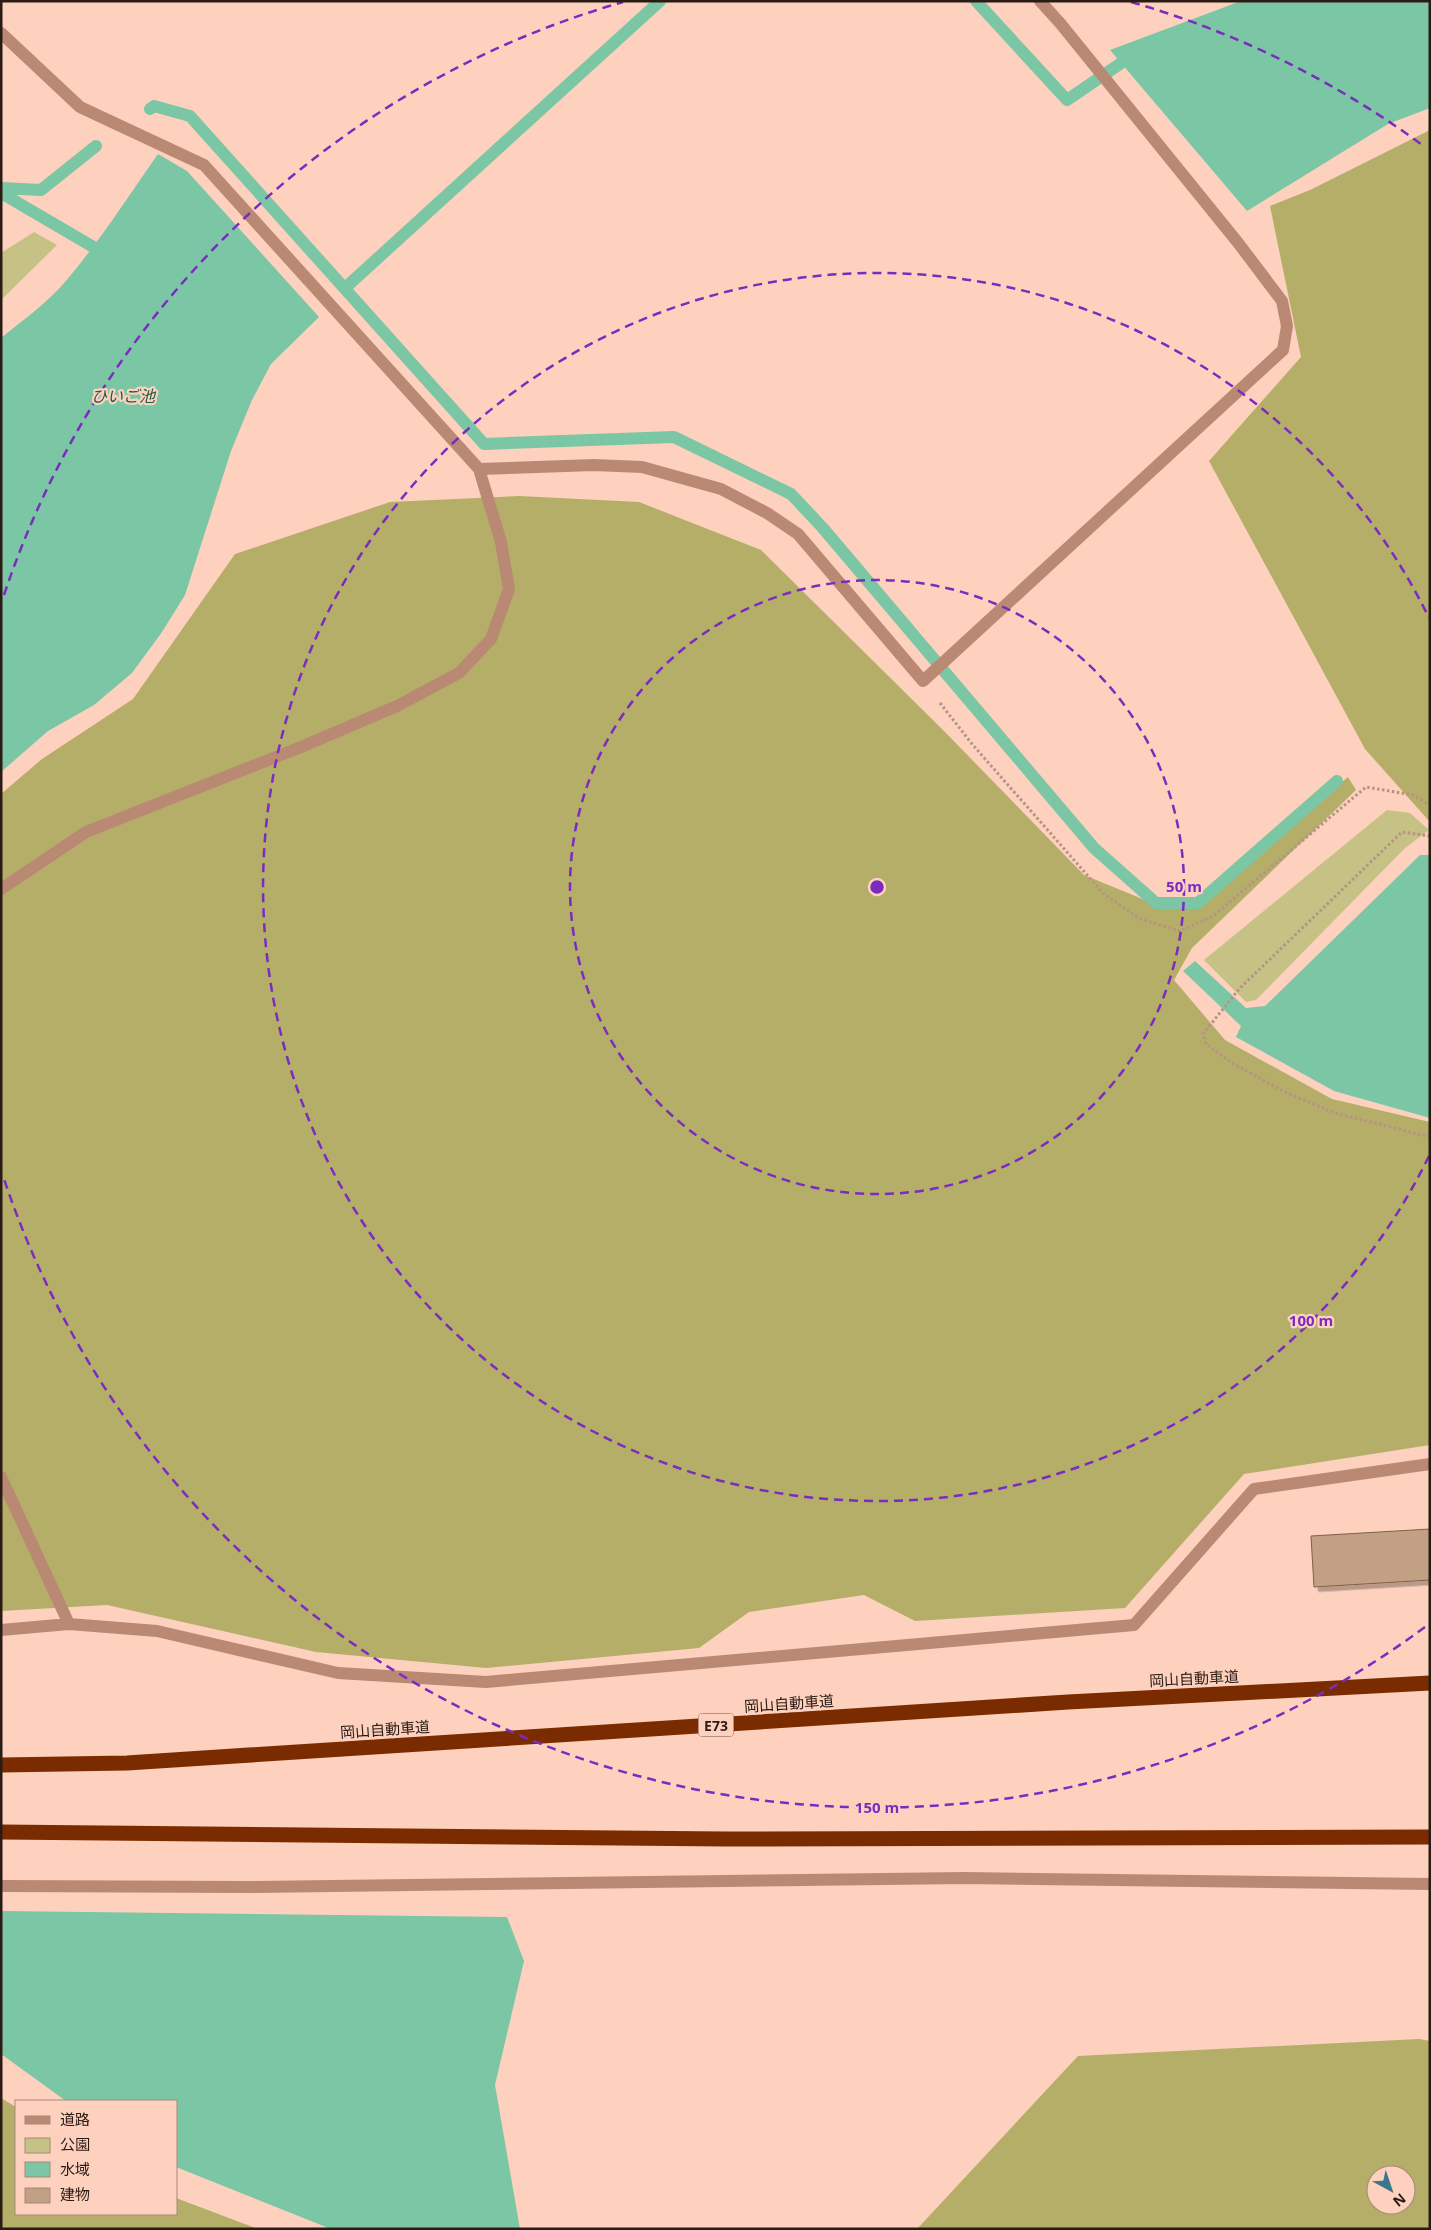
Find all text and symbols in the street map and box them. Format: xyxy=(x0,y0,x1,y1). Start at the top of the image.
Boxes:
water label: ひいご池 xyxy=(91,385,157,407)
text: 50 m xyxy=(1166,876,1202,896)
centre of rings xyxy=(868,878,886,896)
text: 100 m xyxy=(1289,1310,1333,1330)
street label: 岡山自動車道 xyxy=(1149,1666,1239,1690)
street label: 岡山自動車道 xyxy=(743,1690,835,1716)
road number: E73 xyxy=(698,1714,734,1736)
street label: 岡山自動車道 xyxy=(339,1716,431,1742)
text: 150 m xyxy=(855,1797,899,1817)
legend xyxy=(15,2100,178,2215)
text: 道路 xyxy=(60,2109,90,2129)
text: 公園 xyxy=(60,2134,90,2154)
text: 水域 xyxy=(60,2159,90,2179)
north arrow xyxy=(1366,2165,1416,2215)
text: 建物 xyxy=(60,2184,90,2204)
text: N xyxy=(1389,2189,1410,2211)

